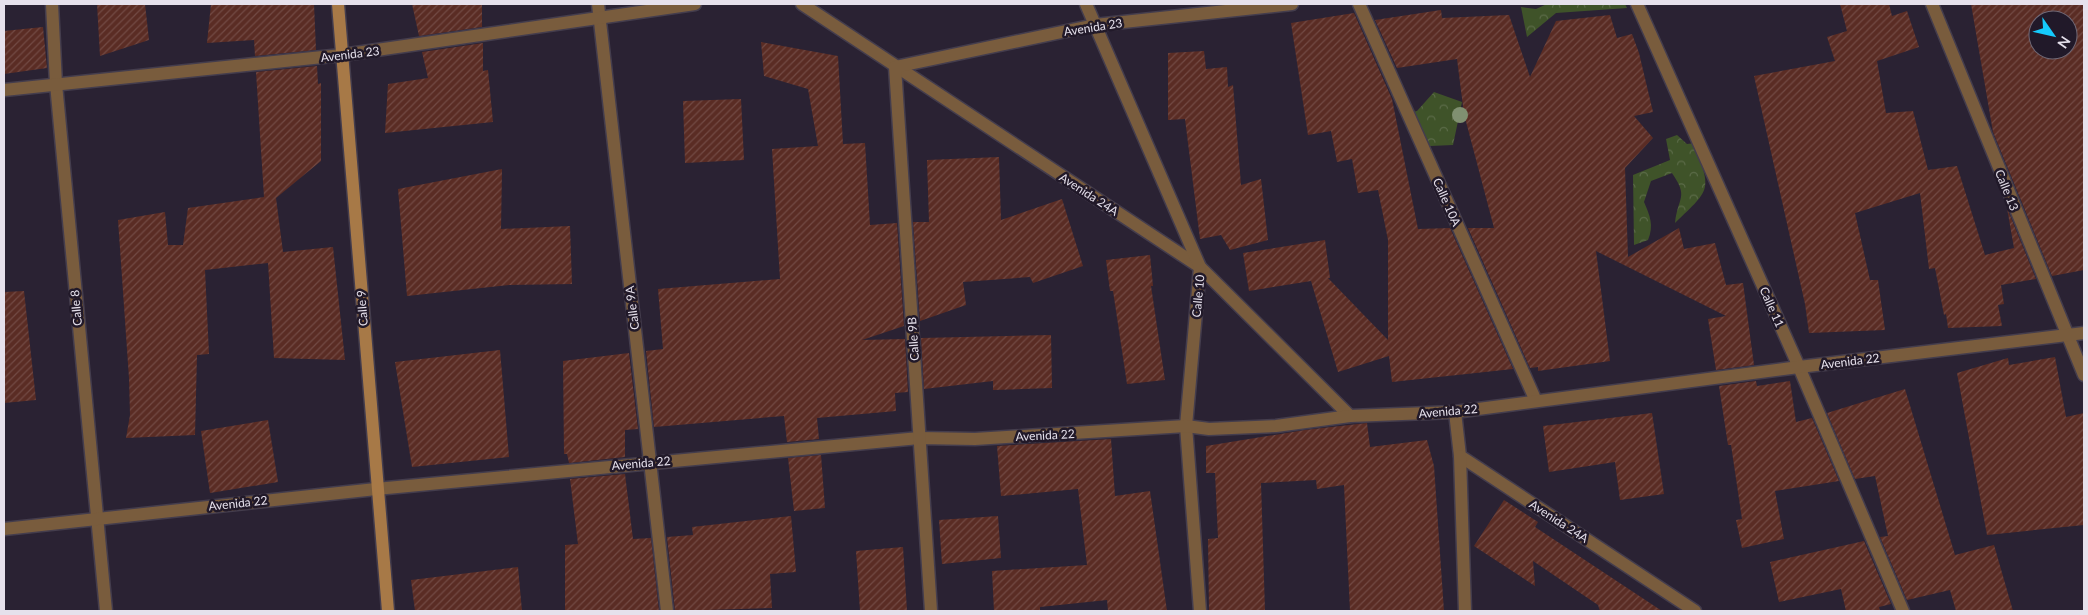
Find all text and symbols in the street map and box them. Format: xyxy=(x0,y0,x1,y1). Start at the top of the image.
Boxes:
north arrow xyxy=(2028,10,2078,60)
street label: Avenida 23 xyxy=(1063,15,1123,39)
text: N xyxy=(2054,33,2074,52)
street label: Avenida 23 xyxy=(320,43,380,65)
street label: Calle 13 xyxy=(1992,167,2022,213)
street label: Avenida 24A xyxy=(1057,169,1122,219)
street label: Calle 10A xyxy=(1430,176,1465,229)
street label: Calle 10 xyxy=(1189,274,1207,318)
street label: Calle 9A xyxy=(622,284,642,331)
street label: Calle 11 xyxy=(1756,284,1788,330)
street label: Calle 8 xyxy=(67,289,85,327)
street label: Calle 9 xyxy=(353,289,371,326)
street label: Calle 9B xyxy=(904,316,922,361)
street label: Avenida 22 xyxy=(1820,350,1880,372)
street label: Avenida 22 xyxy=(1418,401,1478,421)
street label: Avenida 22 xyxy=(1015,426,1075,444)
street label: Avenida 22 xyxy=(611,453,671,473)
street label: Avenida 22 xyxy=(208,492,268,514)
street label: Avenida 24A xyxy=(1527,496,1592,546)

